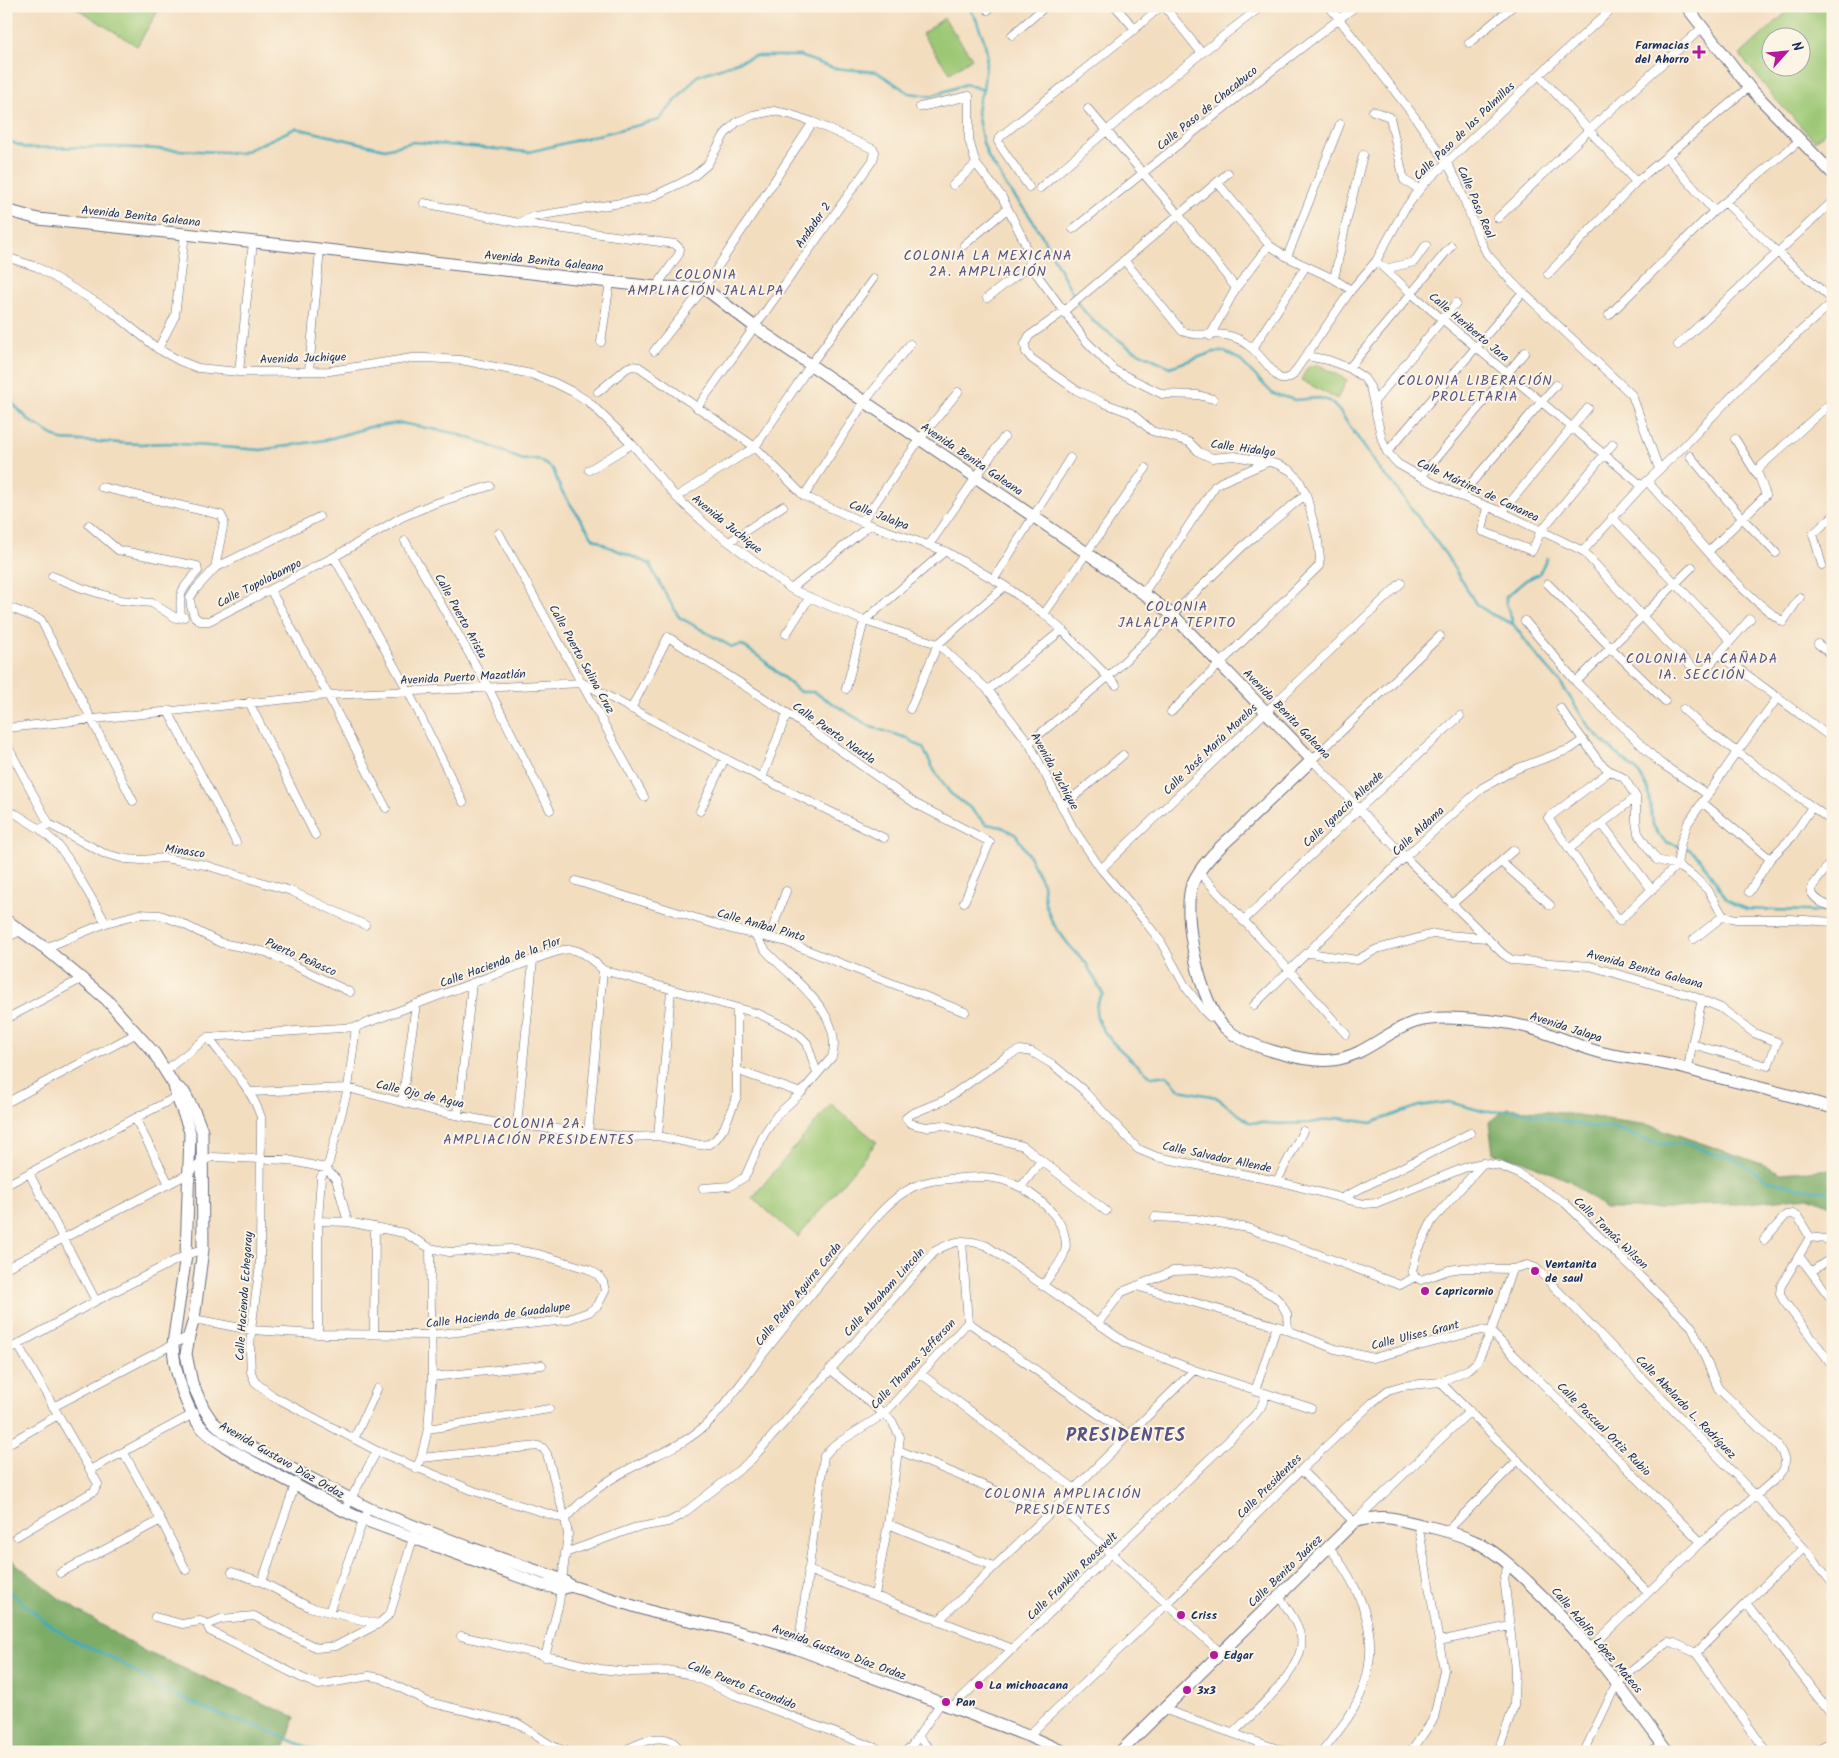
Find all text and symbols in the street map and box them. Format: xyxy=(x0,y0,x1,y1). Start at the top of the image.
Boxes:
north arrow xyxy=(1762,28,1812,78)
place label: Farmacias del Ahorro xyxy=(1635,36,1690,69)
text: N xyxy=(1785,38,1809,56)
marker: Farmacias del Ahorro xyxy=(1693,46,1705,58)
street label: Calle Paso de Chacabuco xyxy=(1152,61,1262,155)
street label: Calle Paso de las Palmillas xyxy=(1409,78,1520,185)
street label: Calle Paso Real xyxy=(1452,163,1499,242)
street label: Andador 2 xyxy=(791,198,836,252)
street label: Avenida Benita Galeana xyxy=(80,201,202,232)
district label: COLONIA LA MEXICANA 2A. AMPLIACIÓN xyxy=(903,245,1073,283)
street label: Avenida Benita Galeana xyxy=(483,246,605,277)
district label: COLONIA AMPLIACIÓN JALALPA xyxy=(627,264,785,302)
street label: Calle Heriberto Jara xyxy=(1424,288,1514,367)
street label: Avenida Juchique xyxy=(260,347,347,370)
district label: COLONIA LIBERACIÓN PROLETARIA xyxy=(1397,370,1553,408)
street label: Avenida Benita Galeana xyxy=(917,418,1027,501)
street label: Calle Hidalgo xyxy=(1209,435,1277,462)
street label: Calle Mártires de Cananea xyxy=(1413,454,1543,527)
street label: Avenida Juchique xyxy=(687,490,767,559)
street label: Calle Jalalpa xyxy=(846,495,912,536)
street label: Calle Topolobampo xyxy=(213,554,305,613)
street label: Calle Puerto Arista xyxy=(429,570,492,663)
district label: COLONIA JALALPA TEPITO xyxy=(1118,596,1236,634)
street label: Calle Puerto Salina Cruz xyxy=(544,601,620,717)
district label: COLONIA LA CAÑADA 1A. SECCIÓN xyxy=(1626,648,1778,686)
street label: Avenida Puerto Mazatlán xyxy=(400,665,526,690)
street label: Avenida Benita Galeana xyxy=(1238,665,1335,764)
street label: Calle Puerto Nautla xyxy=(788,697,880,770)
street label: Calle José María Morelos xyxy=(1159,699,1262,800)
street label: Avenida Juchique xyxy=(1025,729,1084,814)
street label: Calle Ignacio Allende xyxy=(1298,766,1389,852)
street label: Calle Aldama xyxy=(1388,802,1449,861)
street label: Minasco xyxy=(164,839,206,864)
street label: Calle Aníbal Pinto xyxy=(715,904,807,947)
street label: Calle Hacienda de la Flor xyxy=(437,931,564,993)
street label: Puerto Peñasco xyxy=(262,933,340,982)
street label: Avenida Benita Galeana xyxy=(1585,945,1706,994)
street label: Avenida Jalapa xyxy=(1527,1007,1605,1048)
street label: Calle Ojo de Agua xyxy=(374,1075,466,1114)
district label: COLONIA 2A. AMPLIACIÓN PRESIDENTES xyxy=(443,1113,635,1151)
street label: Calle Salvador Allende xyxy=(1161,1137,1274,1178)
street label: Calle Tomás Wilson xyxy=(1569,1192,1653,1274)
street label: Calle Hacienda Echegaray xyxy=(230,1230,259,1361)
street label: Calle Pedro Aguirre Cerda xyxy=(750,1238,847,1350)
street label: Calle Abraham Lincoln xyxy=(839,1243,930,1341)
place label: Ventanita de saul xyxy=(1545,1255,1597,1288)
marker: Ventanita de saul xyxy=(1529,1265,1541,1277)
place label: Capricornio xyxy=(1435,1282,1494,1301)
marker: Capricornio xyxy=(1419,1285,1431,1297)
street label: Calle Hacienda de Guadalupe xyxy=(425,1297,572,1334)
street label: Calle Thomas Jefferson xyxy=(866,1314,961,1414)
street label: Calle Ulises Grant xyxy=(1369,1315,1462,1356)
street label: Calle Abelardo L. Rodríguez xyxy=(1631,1351,1741,1464)
street label: Calle Pascual Ortiz Rubio xyxy=(1552,1378,1655,1481)
street label: Avenida Gustavo Díaz Ordaz xyxy=(216,1417,348,1504)
district label: PRESIDENTES xyxy=(1066,1422,1186,1451)
street label: Calle Presidentes xyxy=(1232,1449,1306,1523)
district label: COLONIA AMPLIACIÓN PRESIDENTES xyxy=(984,1483,1142,1521)
street label: Calle Franklin Roosevelt xyxy=(1022,1528,1122,1625)
street label: Calle Benito Juárez xyxy=(1244,1531,1327,1612)
street label: Calle Adolfo López Mateos xyxy=(1546,1583,1647,1698)
place label: Criss xyxy=(1191,1606,1217,1625)
marker: Criss xyxy=(1175,1609,1187,1621)
street label: Avenida Gustavo Díaz Ordaz xyxy=(769,1619,909,1686)
place label: Edgar xyxy=(1224,1646,1254,1665)
marker: Edgar xyxy=(1208,1649,1220,1661)
street label: Calle Puerto Escondido xyxy=(685,1656,799,1715)
place label: La michoacana xyxy=(989,1676,1068,1695)
marker: La michoacana xyxy=(973,1679,985,1691)
place label: 3x3 xyxy=(1196,1681,1216,1700)
marker: 3x3 xyxy=(1181,1684,1193,1696)
place label: Pan xyxy=(956,1693,976,1712)
marker: Pan xyxy=(940,1696,952,1708)

